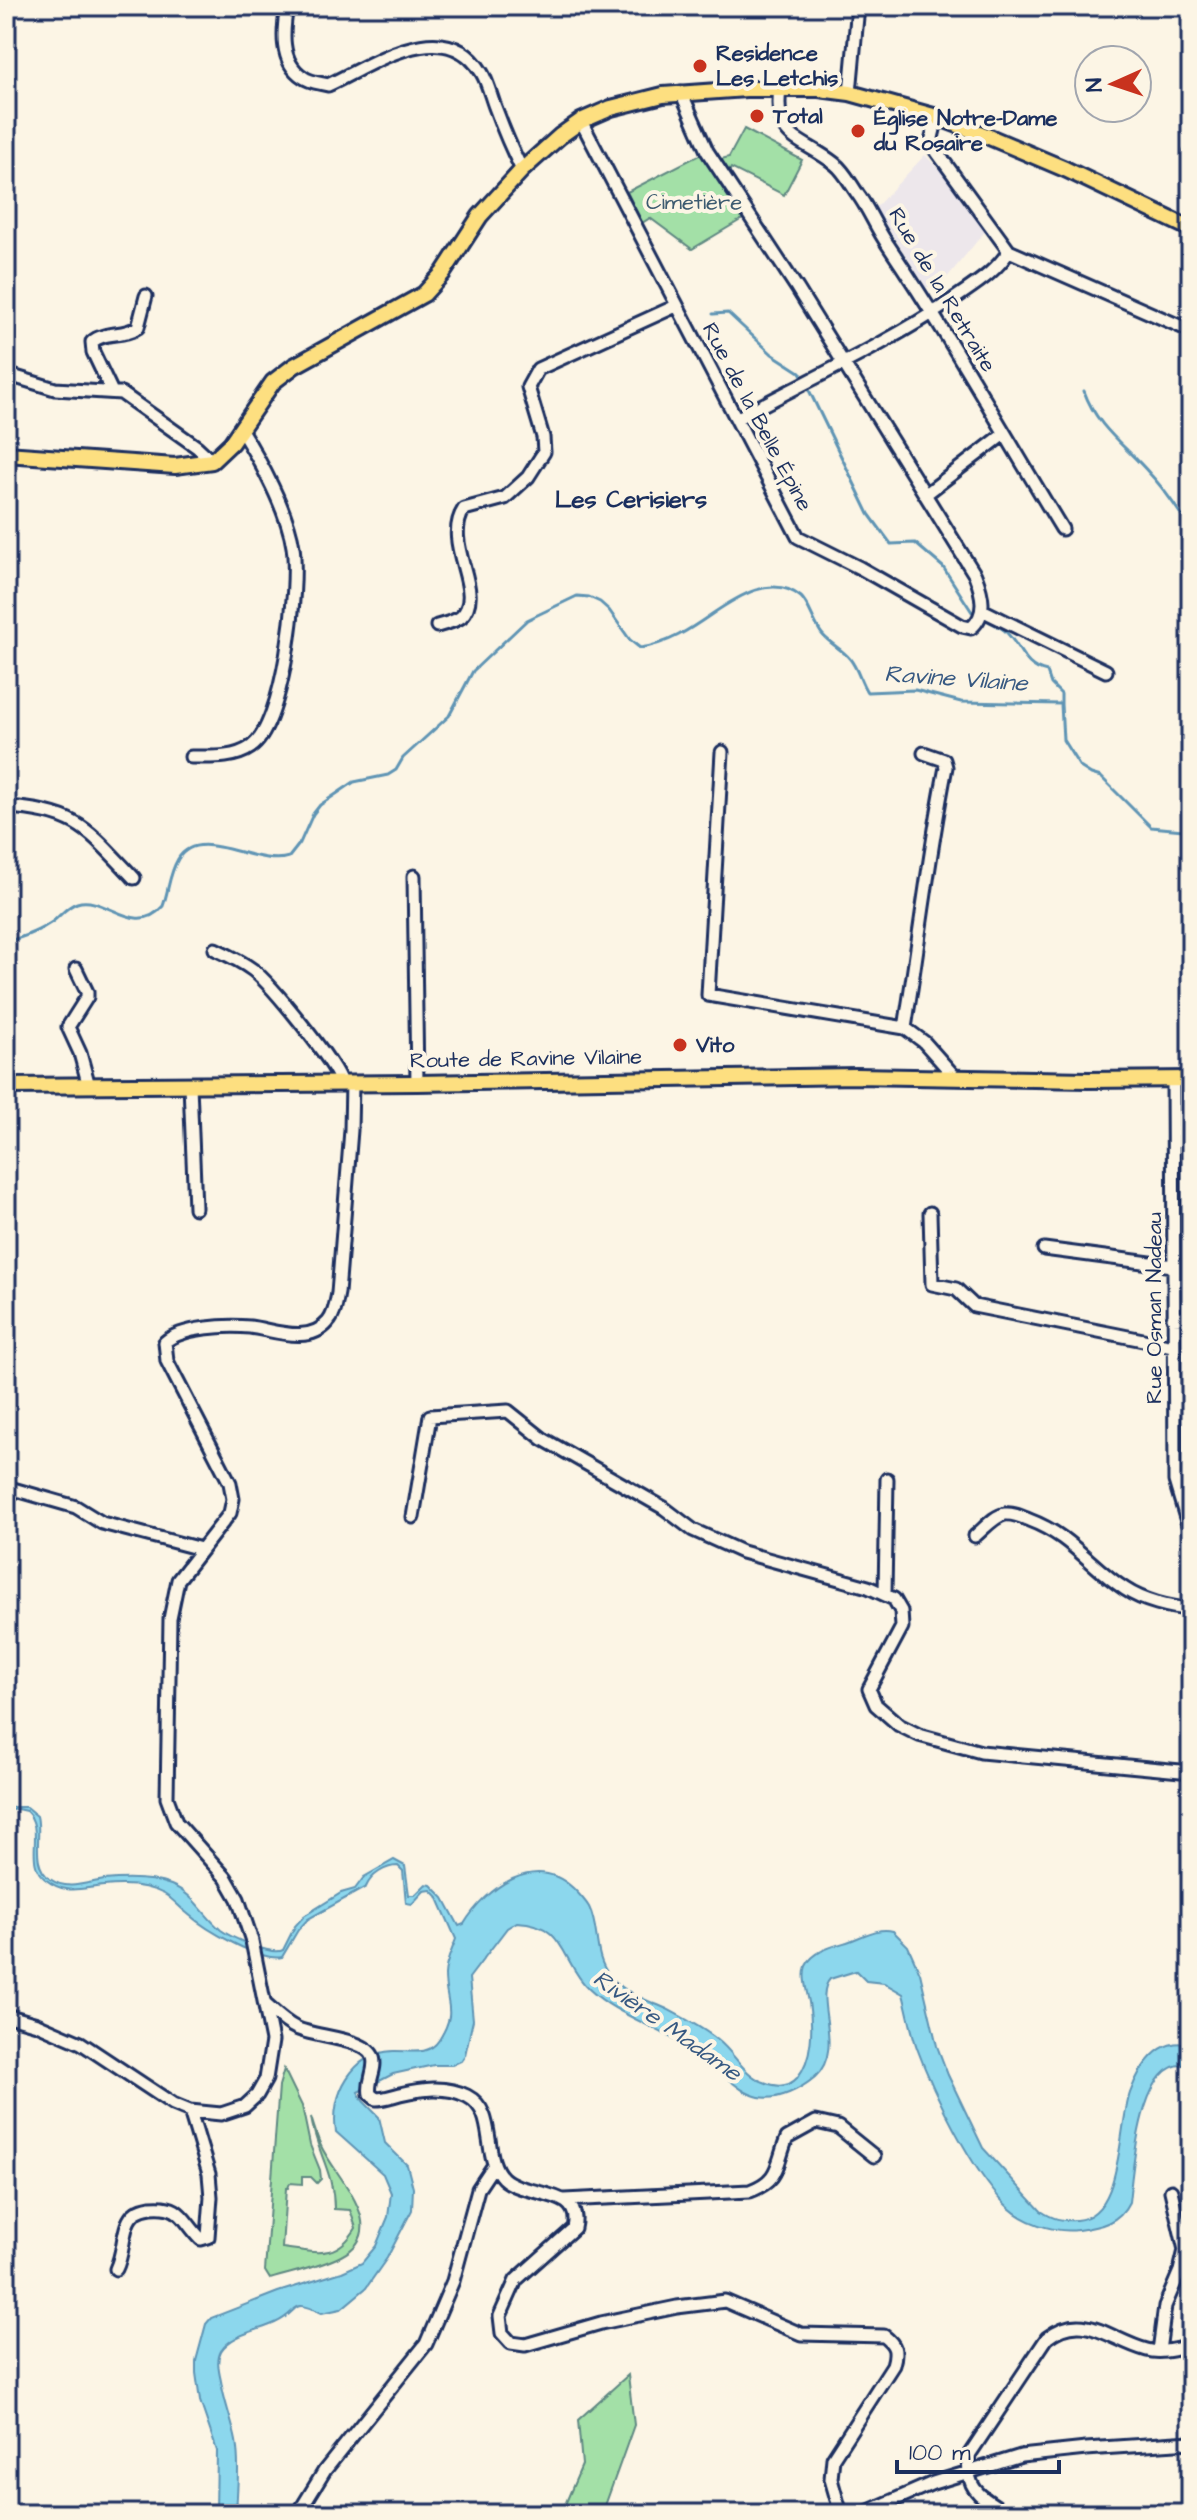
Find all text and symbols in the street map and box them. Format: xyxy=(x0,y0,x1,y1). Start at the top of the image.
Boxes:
place label: Residence Les Letchis xyxy=(716,38,838,94)
north arrow xyxy=(1073,44,1153,124)
marker: Residence Les Letchis xyxy=(691,57,709,75)
text: N xyxy=(1079,77,1110,93)
place label: Total xyxy=(772,101,823,132)
place label: Église Notre-Dame du Rosaire xyxy=(873,103,1057,159)
marker: Total xyxy=(748,107,766,125)
marker: Église Notre-Dame du Rosaire xyxy=(849,122,867,140)
park label: Cimetière xyxy=(646,187,742,218)
street label: Rue de la Retraite xyxy=(881,202,1003,378)
street label: Rue de la Belle Épine xyxy=(694,317,820,517)
district label: Les Cerisiers xyxy=(555,483,707,517)
water label: Ravine Vilaine xyxy=(883,657,1030,701)
place label: Vito xyxy=(695,1030,735,1061)
marker: Vito xyxy=(671,1036,689,1054)
street label: Route de Ravine Vilaine xyxy=(410,1041,642,1077)
street label: Rue Osman Nadeau xyxy=(1139,1212,1170,1404)
water label: Rivière Madame xyxy=(586,1962,749,2090)
scale bar xyxy=(897,2424,1059,2474)
text: 100 m xyxy=(909,2436,971,2470)

